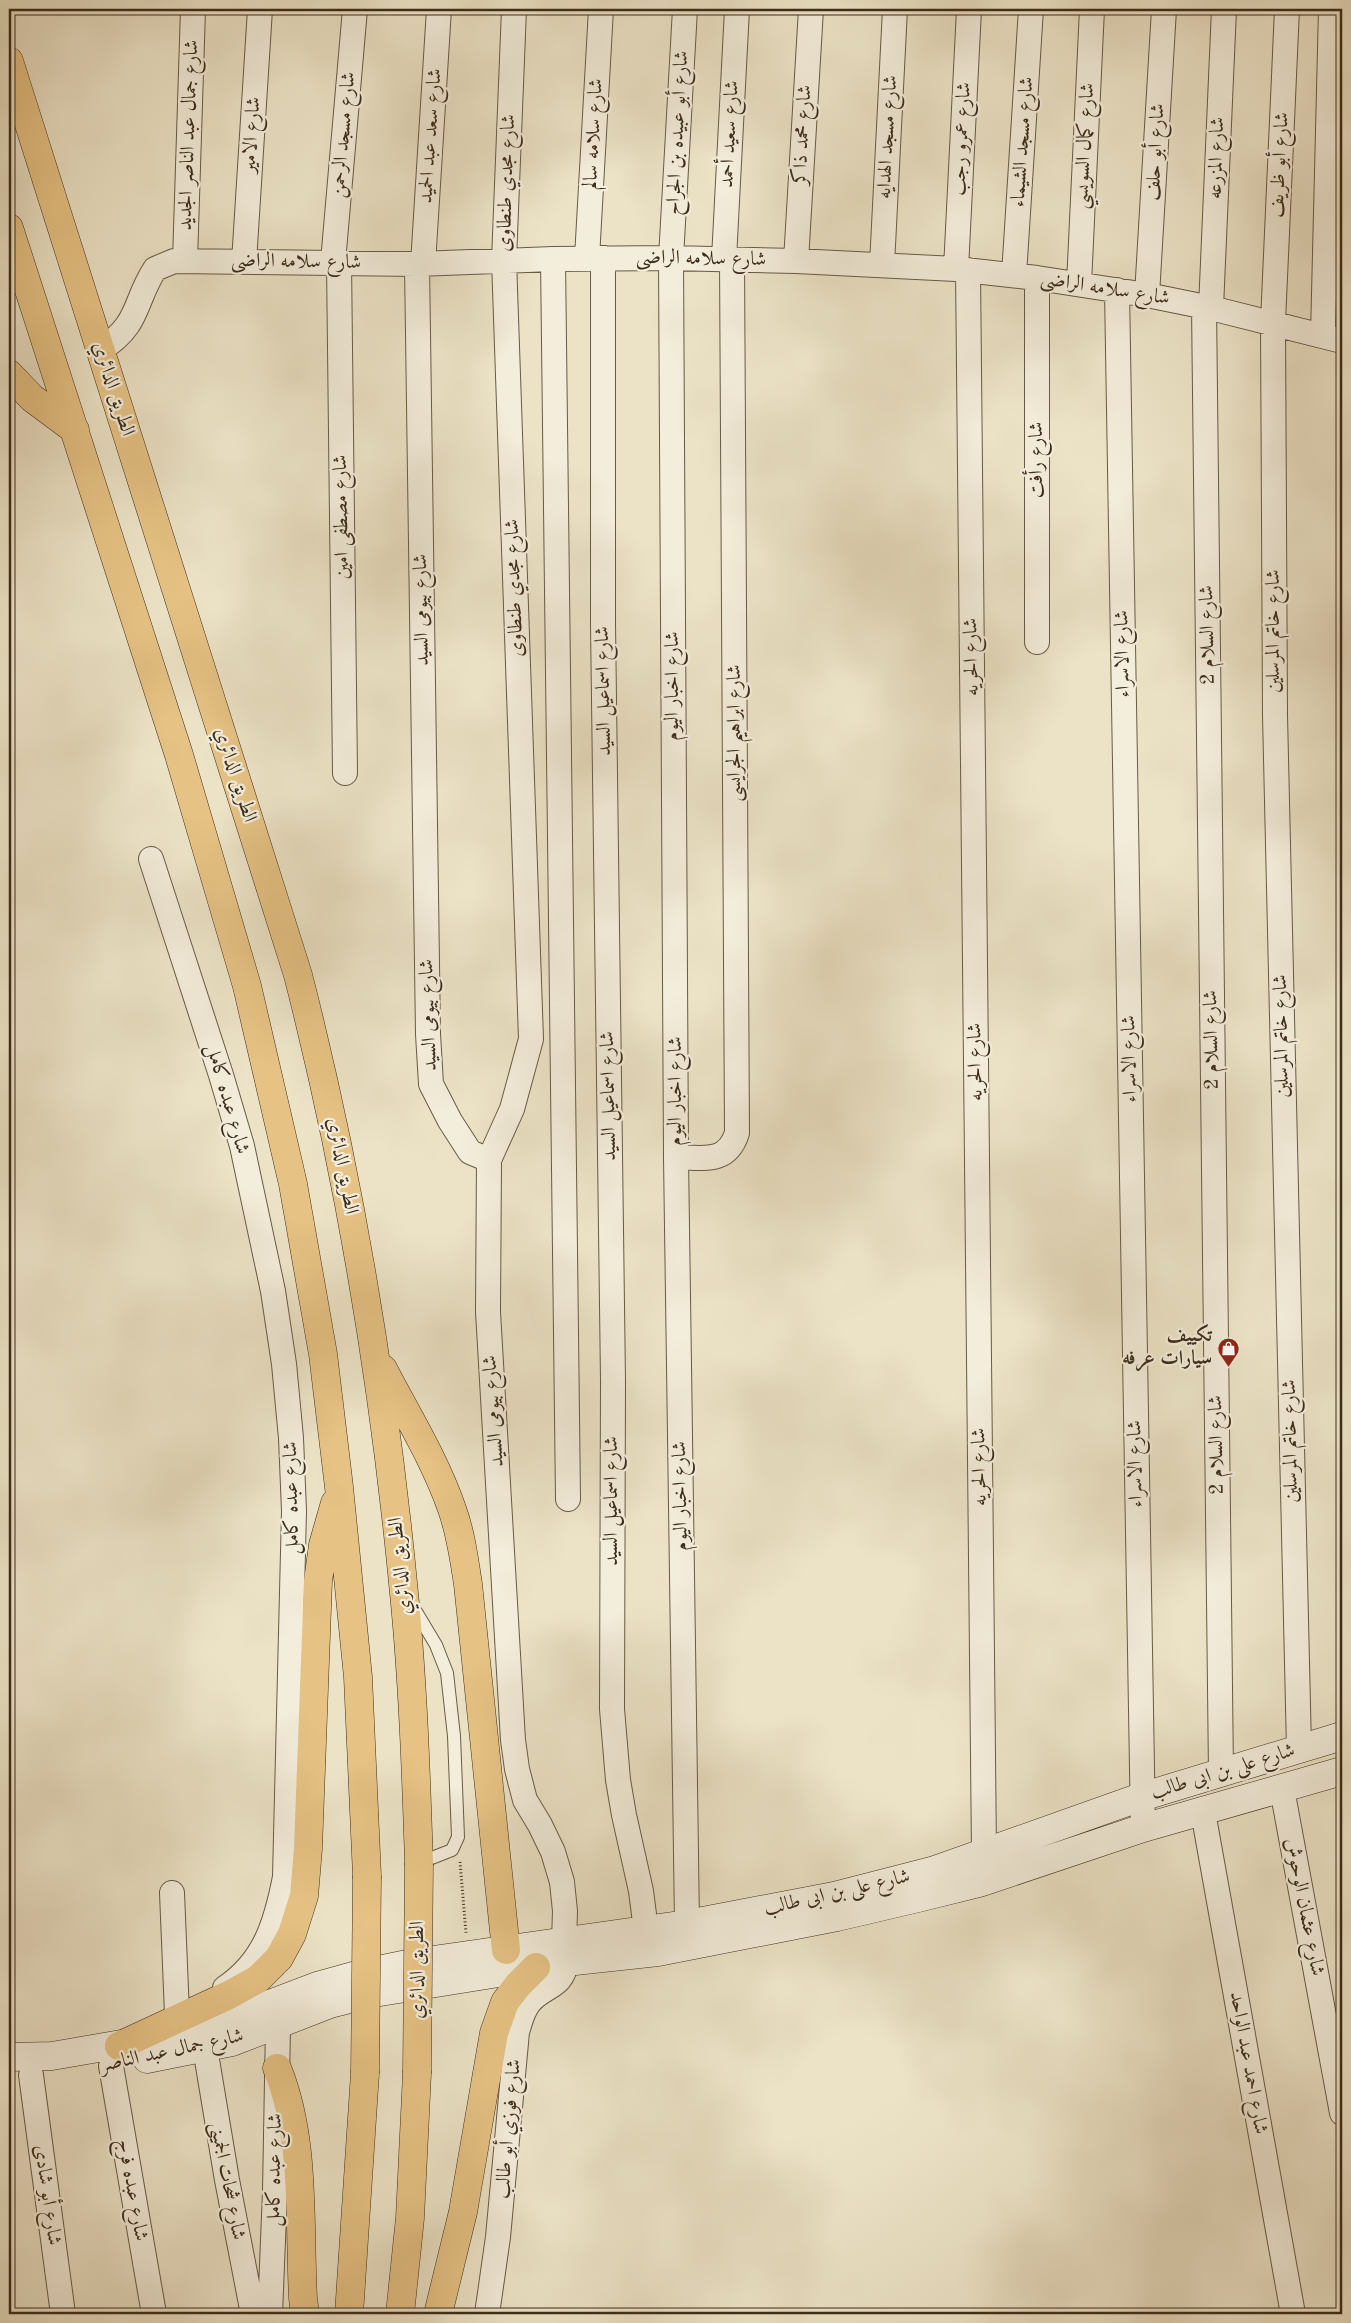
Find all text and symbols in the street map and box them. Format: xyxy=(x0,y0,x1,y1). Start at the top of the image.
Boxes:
street label: شارع جمال عبد الناصر الجديد xyxy=(176,39,208,231)
street label: شارع أبو عبيده بن الجراح xyxy=(658,50,698,216)
street label: شارع سعد عبد الحميد xyxy=(416,68,452,204)
street label: شارع مسجد الرحمن xyxy=(328,71,365,199)
street label: شارع مسجد الهدايه xyxy=(875,75,907,200)
street label: شارع مسجد الشيماء xyxy=(1008,76,1044,208)
street label: شارع سلامه سالم xyxy=(580,78,613,190)
street label: شارع سعيد أحمد xyxy=(711,79,749,189)
street label: شارع عمرو رجب xyxy=(949,82,981,197)
street label: شارع كمال السويسي xyxy=(1070,82,1105,210)
street label: شارع محمد ذاكر xyxy=(788,84,822,188)
street label: شارع الامير xyxy=(239,96,271,176)
street label: شارع أبو حلف xyxy=(1137,102,1175,202)
street label: شارع أبو ظريف xyxy=(1261,111,1299,219)
street label: شارع مجدي طنطاوى xyxy=(495,114,525,252)
street label: شارع المزرعه xyxy=(1206,117,1234,200)
street label: شارع سلامه الراضى xyxy=(635,247,766,276)
street label: شارع سلامه الراضى xyxy=(230,250,361,279)
street label: شارع سلامه الراضى xyxy=(1038,268,1171,315)
street label: الطريق الدائري xyxy=(85,339,138,440)
street label: شارع رأفت xyxy=(1021,422,1053,498)
street label: شارع مصطفى امين xyxy=(331,454,359,579)
street label: شارع مجدي طنطاوى xyxy=(503,519,533,657)
street label: شارع بيومى السيد xyxy=(411,554,439,666)
street label: شارع خاتم المرسلين xyxy=(1264,569,1290,693)
street label: شارع السلام 2 xyxy=(1197,585,1225,685)
street label: شارع الاسراء xyxy=(1112,610,1140,698)
street label: شارع الحريه xyxy=(961,618,989,696)
street label: شارع اسماعيل السيد xyxy=(593,626,621,756)
street label: شارع اخبار اليوم xyxy=(663,631,689,741)
street label: شارع ابراهيم الجرايسى xyxy=(725,664,753,802)
street label: الطريق الدائري xyxy=(207,725,260,826)
street label: شارع بيومى السيد xyxy=(417,959,447,1071)
street label: شارع خاتم المرسلين xyxy=(1271,974,1299,1098)
street label: شارع السلام 2 xyxy=(1201,990,1229,1090)
street label: شارع الاسراء xyxy=(1119,1015,1147,1103)
street label: شارع الحريه xyxy=(965,1023,993,1101)
street label: شارع اسماعيل السيد xyxy=(598,1031,626,1161)
street label: شارع اخبار اليوم xyxy=(666,1036,692,1146)
street label: شارع عبده كامل xyxy=(196,1042,253,1158)
street label: الطريق الدائري xyxy=(319,1116,361,1217)
place label: تكييف سيارات عرفه xyxy=(1122,1324,1213,1372)
shop icon: تكييف سيارات عرفه xyxy=(1216,1336,1240,1367)
street label: شارع بيومى السيد xyxy=(480,1354,514,1467)
street label: شارع خاتم المرسلين xyxy=(1280,1379,1308,1503)
street label: شارع السلام 2 xyxy=(1206,1395,1234,1495)
street label: شارع الاسراء xyxy=(1125,1420,1153,1508)
street label: شارع الحريه xyxy=(969,1428,997,1506)
street label: شارع اسماعيل السيد xyxy=(602,1436,628,1566)
street label: شارع عبده كامل xyxy=(280,1441,309,1555)
street label: شارع اخبار اليوم xyxy=(670,1441,698,1551)
street label: الطريق الدائري xyxy=(386,1516,420,1616)
street label: شارع على بن ابى طالب xyxy=(1149,1741,1299,1809)
street label: شارع عثمان الوحوش xyxy=(1275,1836,1327,1979)
street label: شارع على بن ابى طالب xyxy=(762,1866,913,1925)
street label: الطريق الدائري xyxy=(408,1921,432,2019)
street label: شارع احمد عبد الواحد xyxy=(1220,1990,1270,2137)
street label: شارع جمال عبد الناصر xyxy=(97,2026,247,2082)
street label: شارع فوزي أبو طالب xyxy=(487,2058,531,2200)
street label: شارع عبده كامل xyxy=(263,2113,292,2227)
street label: شارع شحات الجمينى xyxy=(200,2120,249,2243)
street label: شارع عبده فرج xyxy=(107,2137,151,2244)
street label: شارع أبو شادى xyxy=(24,2143,70,2247)

